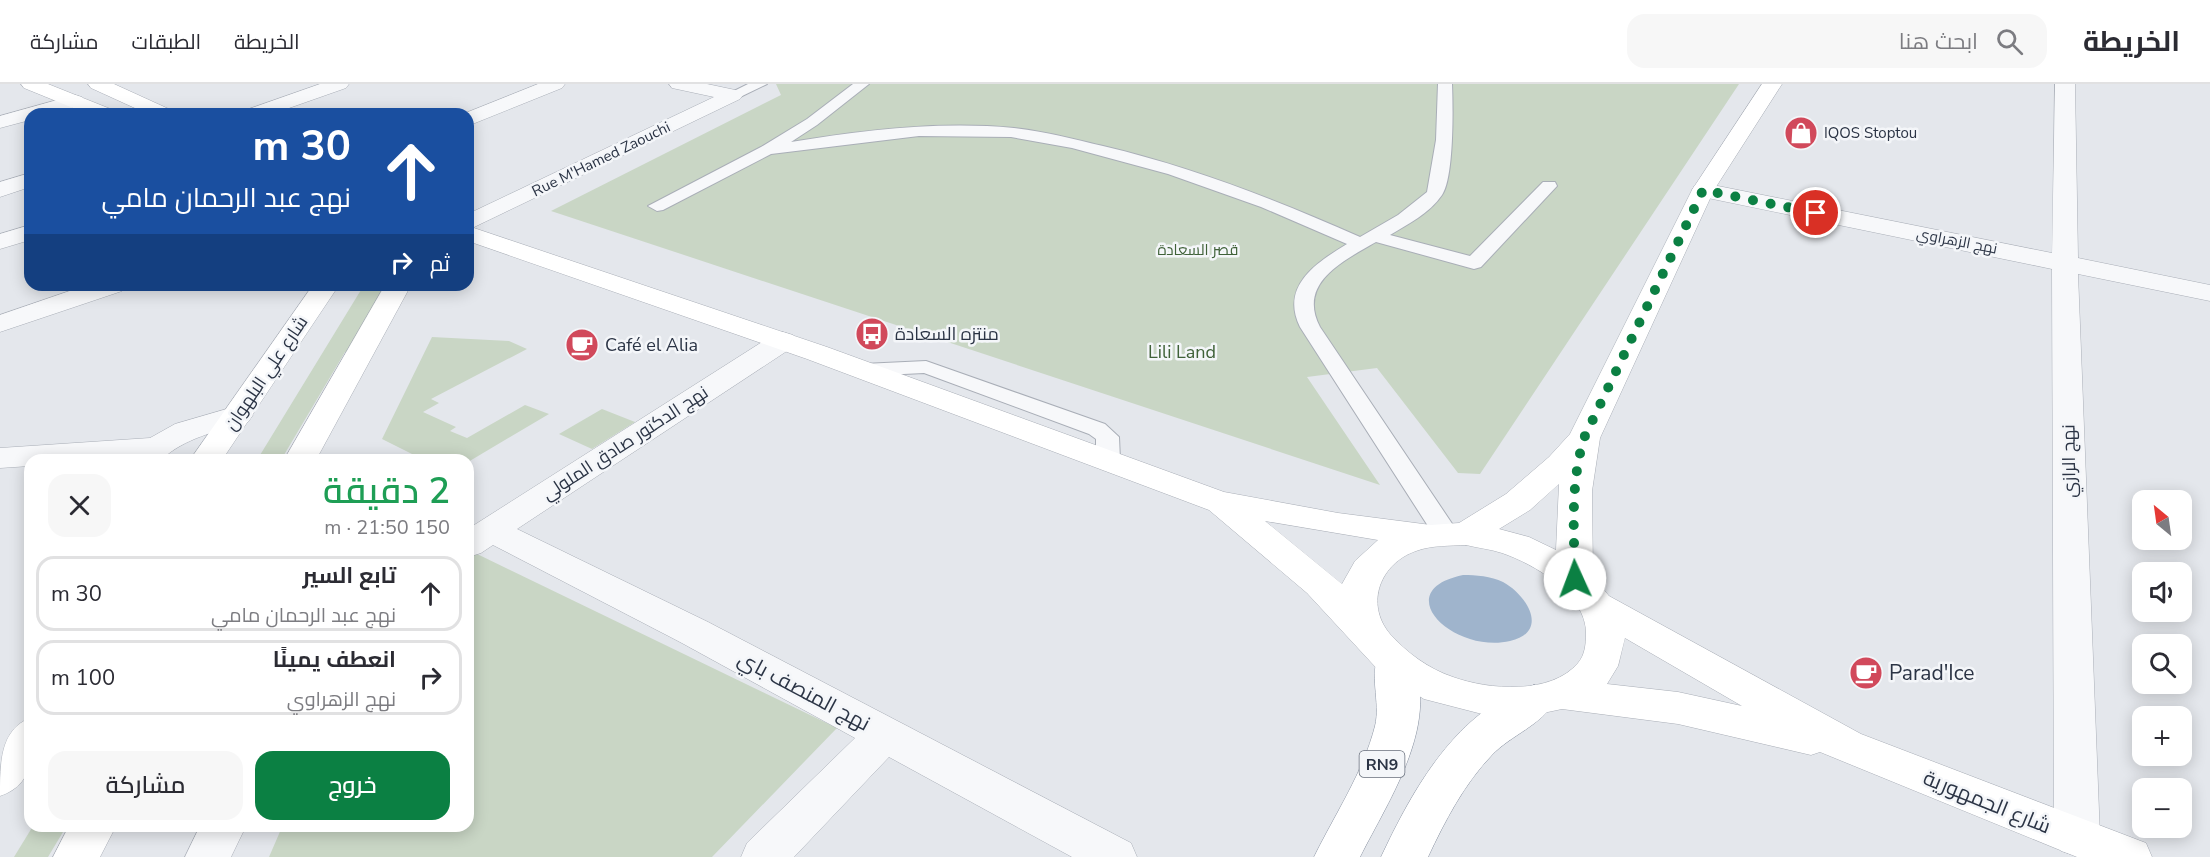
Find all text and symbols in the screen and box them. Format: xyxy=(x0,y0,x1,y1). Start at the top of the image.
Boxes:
search box xyxy=(1627,14,2047,68)
text: الخريطة xyxy=(2083,23,2180,61)
icon: search xyxy=(1993,25,2026,58)
text: ابحث هنا xyxy=(1899,27,1978,57)
text: مشاركة xyxy=(30,28,99,56)
text: الطبقات xyxy=(132,28,201,56)
text: الخريطة xyxy=(234,28,300,56)
shop icon: IQOS Stoptou xyxy=(1783,115,1819,151)
street label: Rue M'Hamed Zaouchi xyxy=(529,117,673,201)
text: 30 m xyxy=(252,118,351,175)
place label: IQOS Stoptou xyxy=(1824,123,1917,143)
icon: ahead xyxy=(372,132,450,210)
text: نهج عبد الرحمان مامي xyxy=(101,180,351,217)
pin xyxy=(1790,187,1841,238)
icon: arrive xyxy=(1799,196,1832,229)
street label: نهج الزهراوي xyxy=(1914,223,1999,261)
park label: قصر السعادة xyxy=(1158,240,1238,260)
icon: right xyxy=(385,246,418,279)
text: ثم xyxy=(430,249,450,279)
street label: شارع علي البلهوان xyxy=(219,311,315,436)
bus stop icon: منتزه السعادة xyxy=(854,316,890,352)
place label: منتزه السعادة xyxy=(895,322,999,346)
cafe icon: Café el Alia xyxy=(564,327,600,363)
place label: Café el Alia xyxy=(605,333,698,357)
park label: Lili Land xyxy=(1148,340,1216,364)
street label: نهج الدكتور صادق الملولي xyxy=(537,380,714,507)
street label: نهج الرازي xyxy=(2056,424,2084,498)
text: 2 دقيقة xyxy=(323,467,450,516)
button: close xyxy=(48,474,111,537)
north arrow xyxy=(2132,490,2192,550)
map controls xyxy=(2132,490,2192,838)
text: 150 m · 21:50 xyxy=(324,514,450,541)
position arrow xyxy=(1543,547,1607,611)
text: تابع السير xyxy=(303,561,396,591)
button: sound xyxy=(2132,562,2192,622)
icon: ahead xyxy=(414,577,447,610)
text: 30 m xyxy=(51,579,102,609)
text: نهج عبد الرحمان مامي xyxy=(211,602,396,629)
button: search xyxy=(2132,634,2192,694)
street label: نهج المنصف باي xyxy=(732,644,875,739)
text: انعطف يمينًا xyxy=(273,645,396,675)
cafe icon: Parad'Ice xyxy=(1848,655,1884,691)
place label: Parad'Ice xyxy=(1889,659,1974,687)
icon: right xyxy=(414,661,447,694)
text: 100 m xyxy=(51,663,115,693)
text: نهج الزهراوي xyxy=(287,686,396,713)
button: + xyxy=(2132,706,2192,766)
button: مشاركة xyxy=(48,751,243,820)
button: خروج xyxy=(255,751,450,820)
road number: RN9 xyxy=(1360,751,1404,777)
street label: شارع الجمهورية xyxy=(1919,764,2055,840)
button: − xyxy=(2132,778,2192,838)

